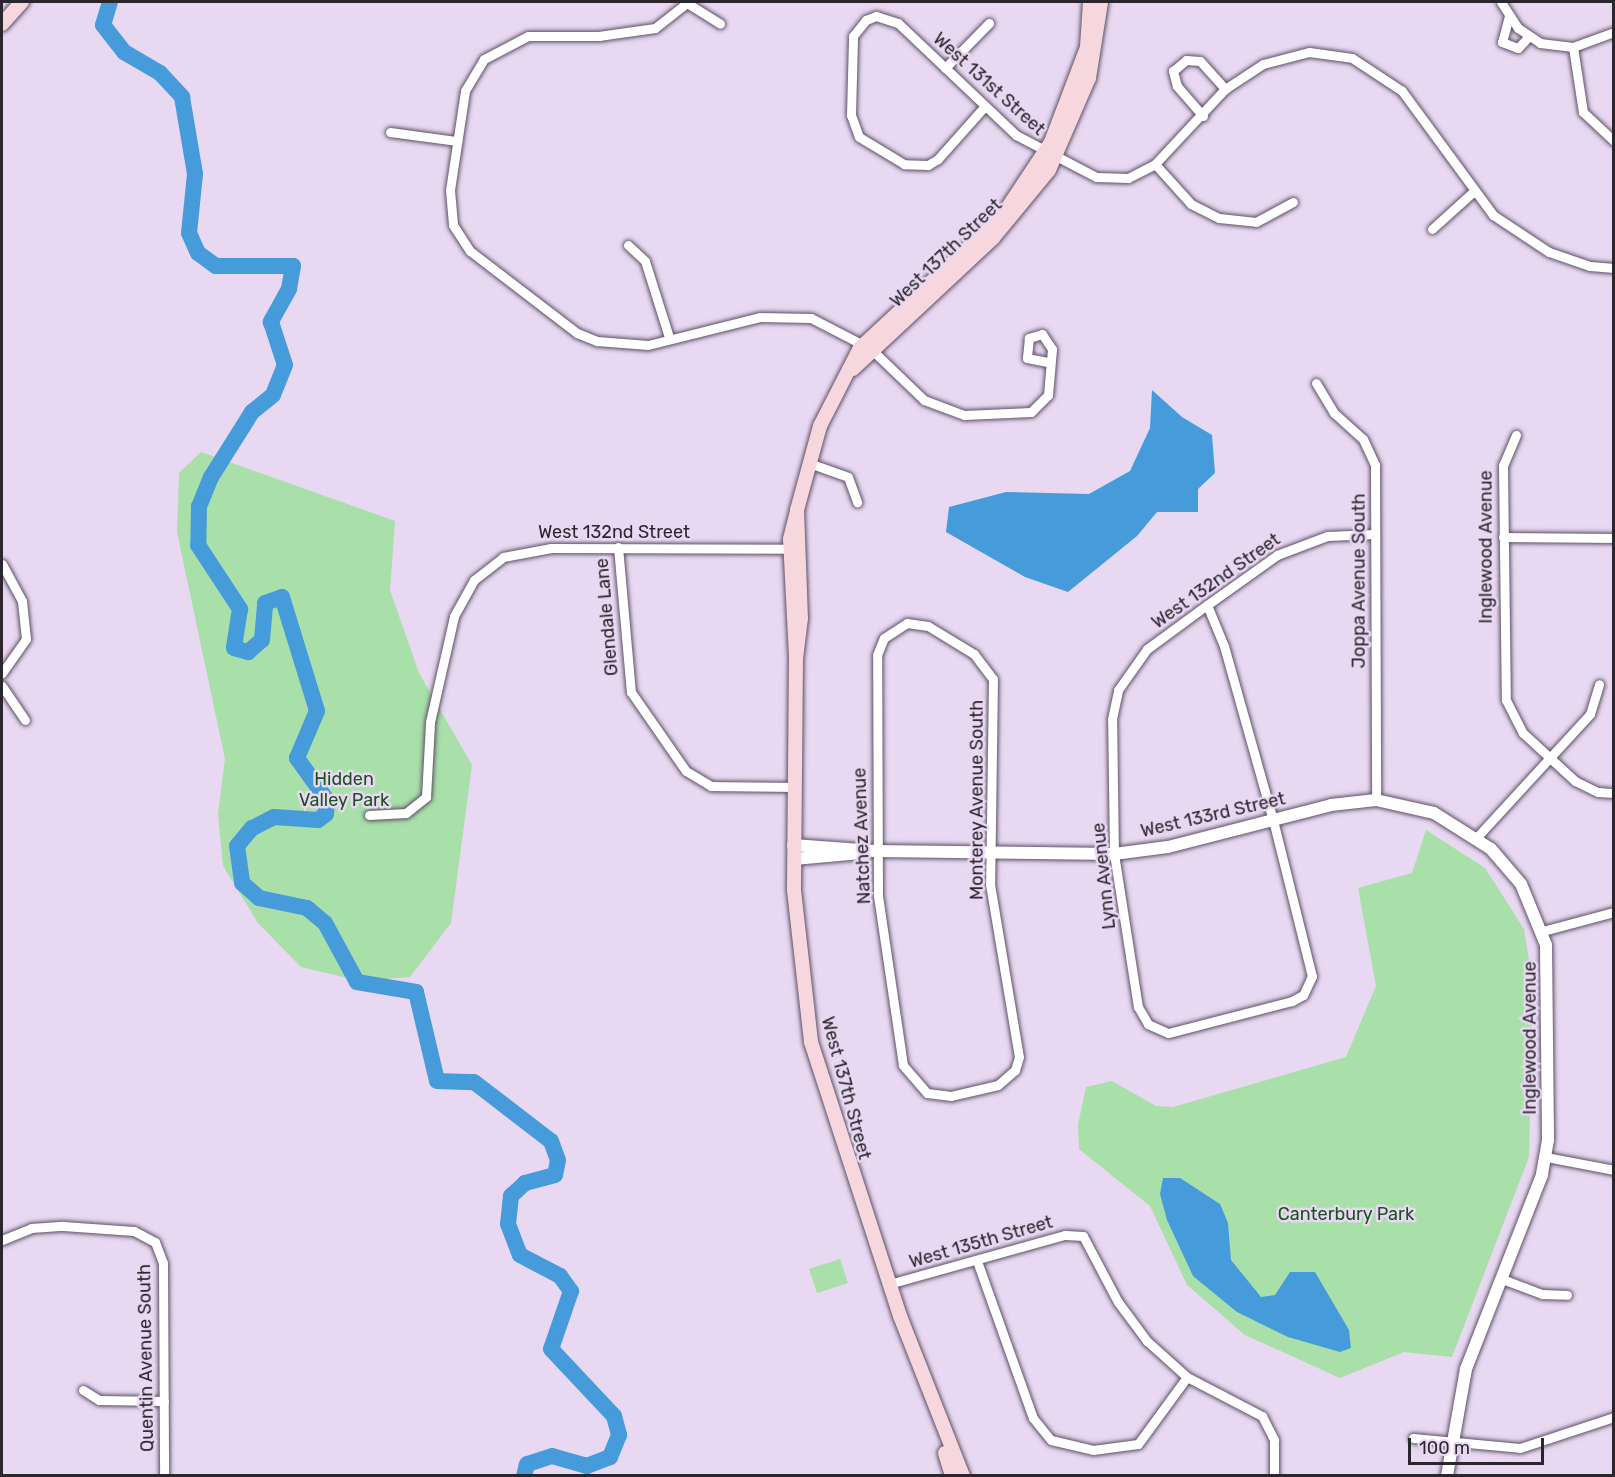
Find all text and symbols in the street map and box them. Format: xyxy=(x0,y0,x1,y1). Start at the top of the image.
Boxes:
street label: West 131st Street xyxy=(929,28,1049,140)
street label: West 137th Street xyxy=(886,194,1006,312)
street label: Inglewood Avenue xyxy=(1475,470,1497,624)
street label: Joppa Avenue South xyxy=(1348,493,1370,669)
street label: West 132nd Street xyxy=(538,521,690,543)
street label: West 132nd Street xyxy=(1148,529,1284,633)
street label: Glendale Lane xyxy=(591,557,623,677)
street label: Monterey Avenue South xyxy=(966,699,988,901)
street label: Natchez Avenue xyxy=(849,767,875,905)
park label: Hidden Valley Park xyxy=(299,769,389,812)
street label: West 133rd Street xyxy=(1139,788,1287,842)
street label: Lynn Avenue xyxy=(1088,821,1120,931)
street label: Inglewood Avenue xyxy=(1519,961,1541,1115)
street label: West 137th Street xyxy=(817,1014,875,1162)
park label: Canterbury Park xyxy=(1278,1203,1414,1225)
street label: West 135th Street xyxy=(907,1211,1055,1273)
street label: Quentin Avenue South xyxy=(134,1264,158,1452)
scale bar xyxy=(1411,1426,1548,1464)
text: 100 m xyxy=(1419,1437,1470,1459)

